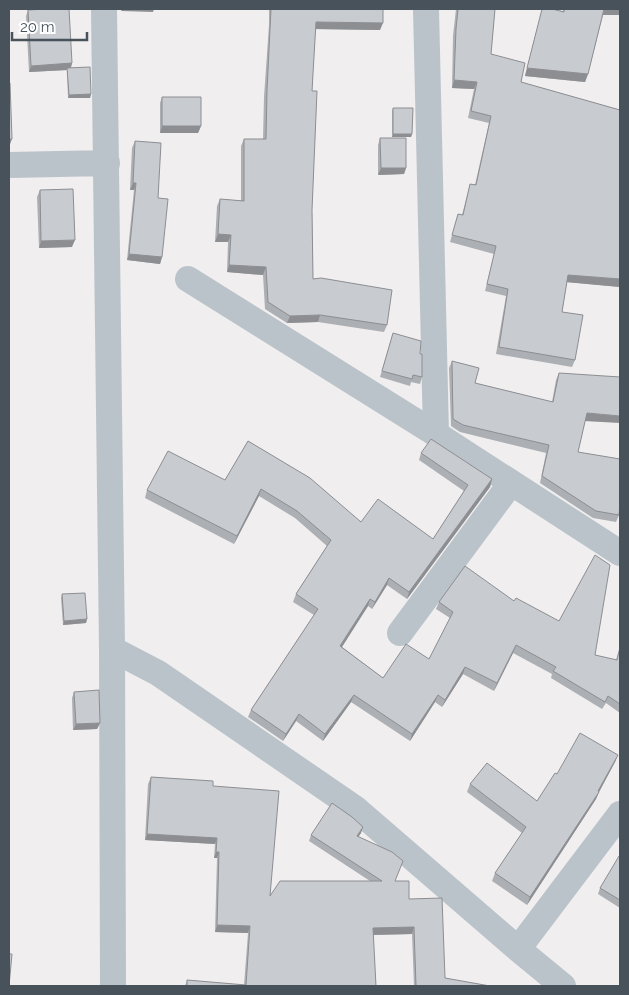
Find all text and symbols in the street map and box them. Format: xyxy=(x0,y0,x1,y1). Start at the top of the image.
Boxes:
scale bar xyxy=(12,10,88,42)
text: 20 m xyxy=(20,18,55,36)

